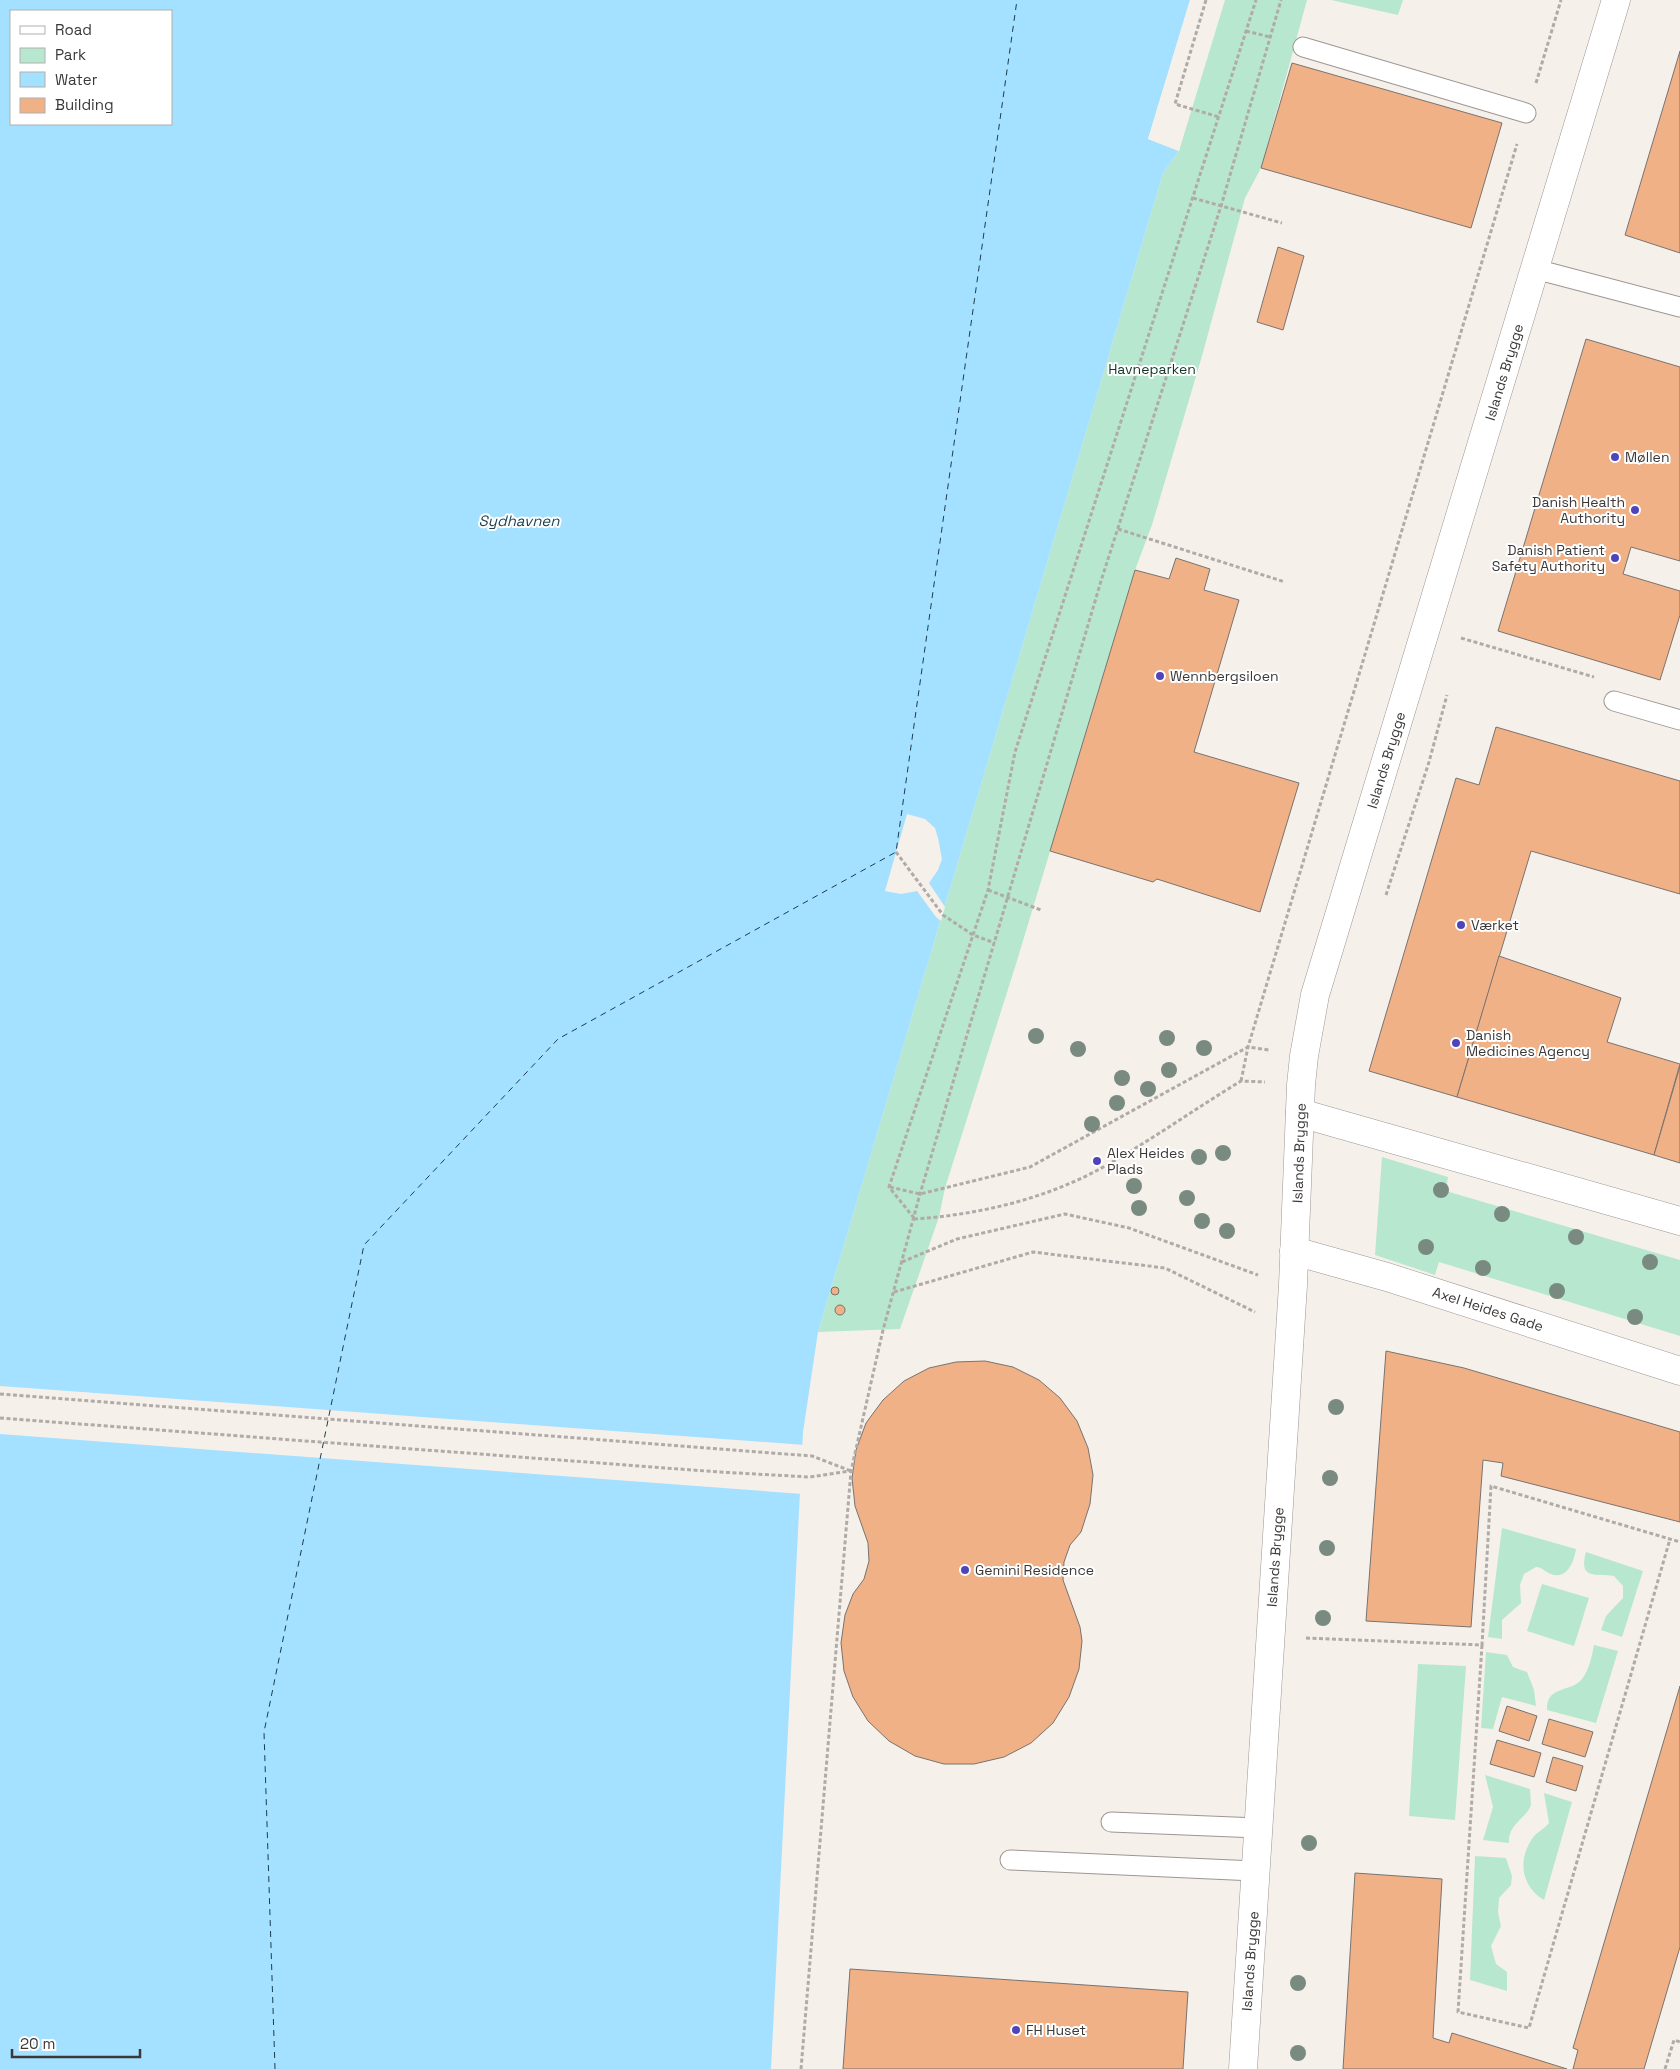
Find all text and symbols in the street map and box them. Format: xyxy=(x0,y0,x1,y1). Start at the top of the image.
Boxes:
legend xyxy=(10,10,172,125)
text: Road xyxy=(55,20,92,39)
text: Park xyxy=(55,45,86,64)
text: Water xyxy=(55,70,98,89)
text: Building xyxy=(55,95,114,114)
street label: Islands Brygge xyxy=(1481,321,1527,423)
park label: Havneparken xyxy=(1108,360,1196,378)
place label: Møllen xyxy=(1625,448,1670,466)
marker: Møllen xyxy=(1609,451,1621,463)
place label: Danish Health Authority xyxy=(1532,493,1625,527)
marker: Danish Health Authority xyxy=(1629,504,1641,516)
water label: Sydhavnen xyxy=(479,511,560,530)
place label: Danish Patient Safety Authority xyxy=(1492,541,1605,575)
marker: Danish Patient Safety Authority xyxy=(1609,552,1621,564)
place label: Wennbergsiloen xyxy=(1170,667,1279,685)
marker: Wennbergsiloen xyxy=(1154,670,1166,682)
street label: Islands Brygge xyxy=(1363,709,1409,811)
place label: Værket xyxy=(1471,916,1519,934)
marker: Værket xyxy=(1455,919,1467,931)
place label: Danish Medicines Agency xyxy=(1466,1026,1590,1060)
marker: Danish Medicines Agency xyxy=(1450,1037,1462,1049)
street label: Islands Brygge xyxy=(1288,1103,1310,1203)
place label: Alex Heides Plads xyxy=(1107,1144,1185,1178)
marker: Alex Heides Plads xyxy=(1091,1155,1103,1167)
street label: Axel Heides Gade xyxy=(1430,1283,1546,1335)
street label: Islands Brygge xyxy=(1263,1506,1287,1608)
place label: Gemini Residence xyxy=(975,1561,1094,1579)
marker: Gemini Residence xyxy=(959,1564,971,1576)
street label: Islands Brygge xyxy=(1238,1910,1262,2012)
place label: FH Huset xyxy=(1026,2021,1086,2039)
marker: FH Huset xyxy=(1010,2024,1022,2036)
scale bar xyxy=(12,2026,140,2058)
text: 20 m xyxy=(20,2034,55,2053)

